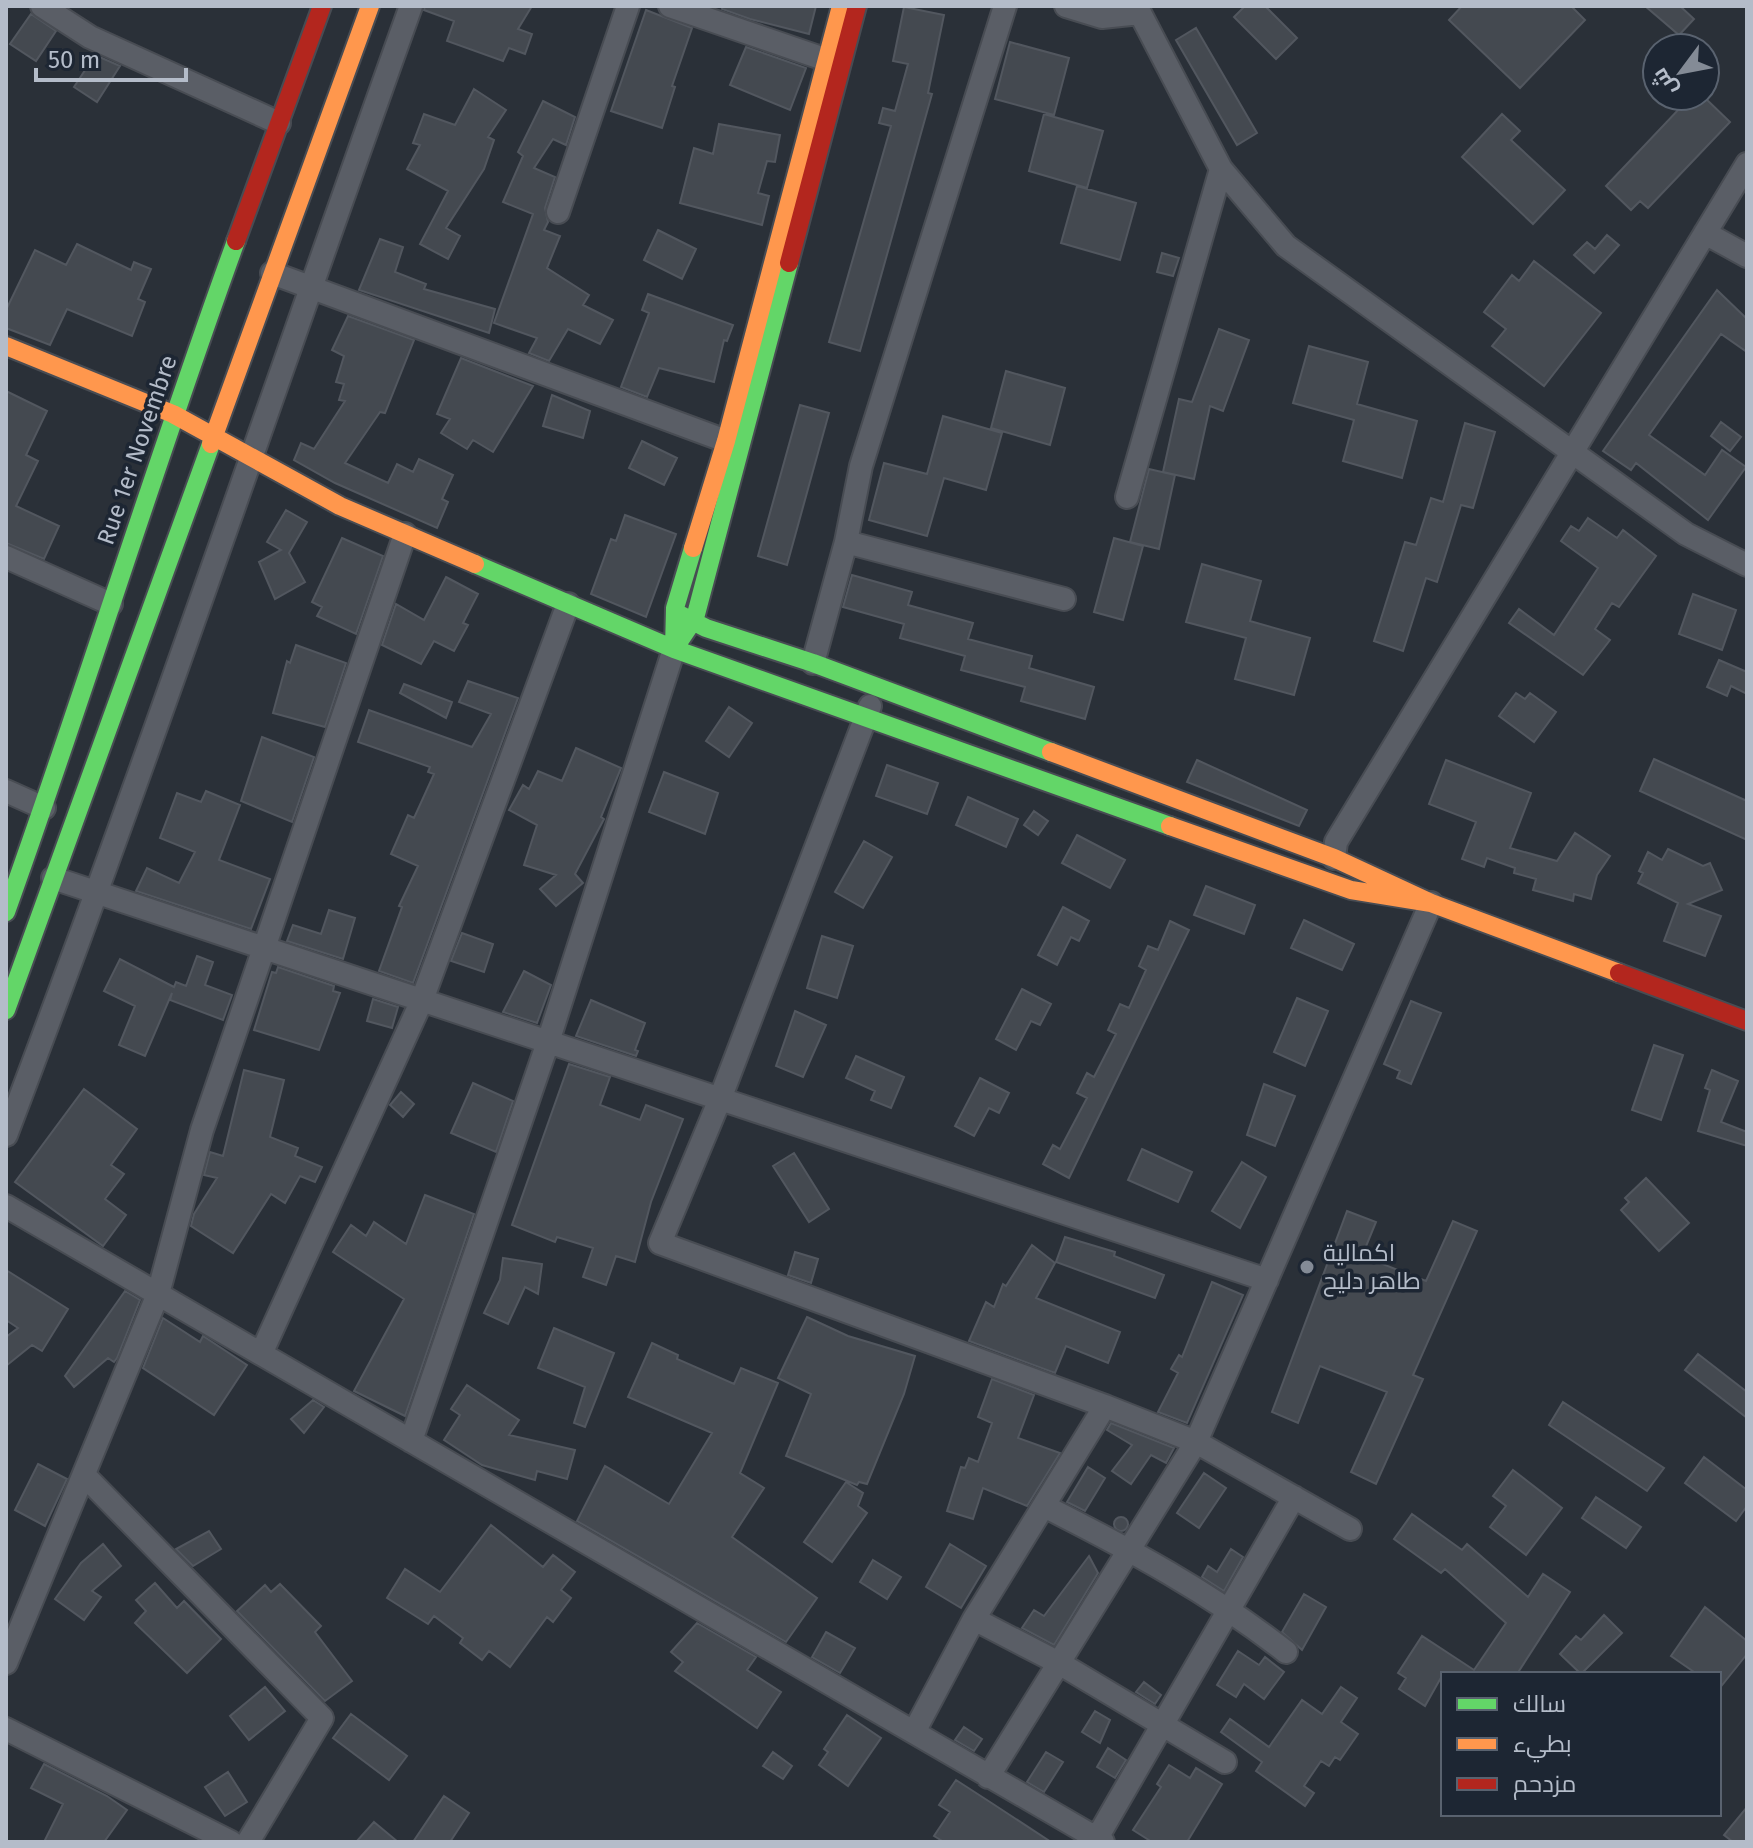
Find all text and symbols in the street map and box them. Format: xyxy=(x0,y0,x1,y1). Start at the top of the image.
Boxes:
scale bar xyxy=(36,32,186,82)
north arrow xyxy=(1641,32,1721,112)
text: 50 m xyxy=(48,46,100,74)
text: ش xyxy=(1646,63,1683,101)
street label: Rue 1er Novembre xyxy=(91,352,183,548)
place label: اكمالية طاهر دليح xyxy=(1323,1239,1421,1297)
marker: اكمالية طاهر دليح xyxy=(1298,1258,1316,1276)
legend xyxy=(1441,1672,1721,1816)
text: سالك xyxy=(1513,1690,1566,1718)
text: بطيء xyxy=(1513,1730,1572,1763)
text: مزدحم xyxy=(1513,1770,1576,1800)

